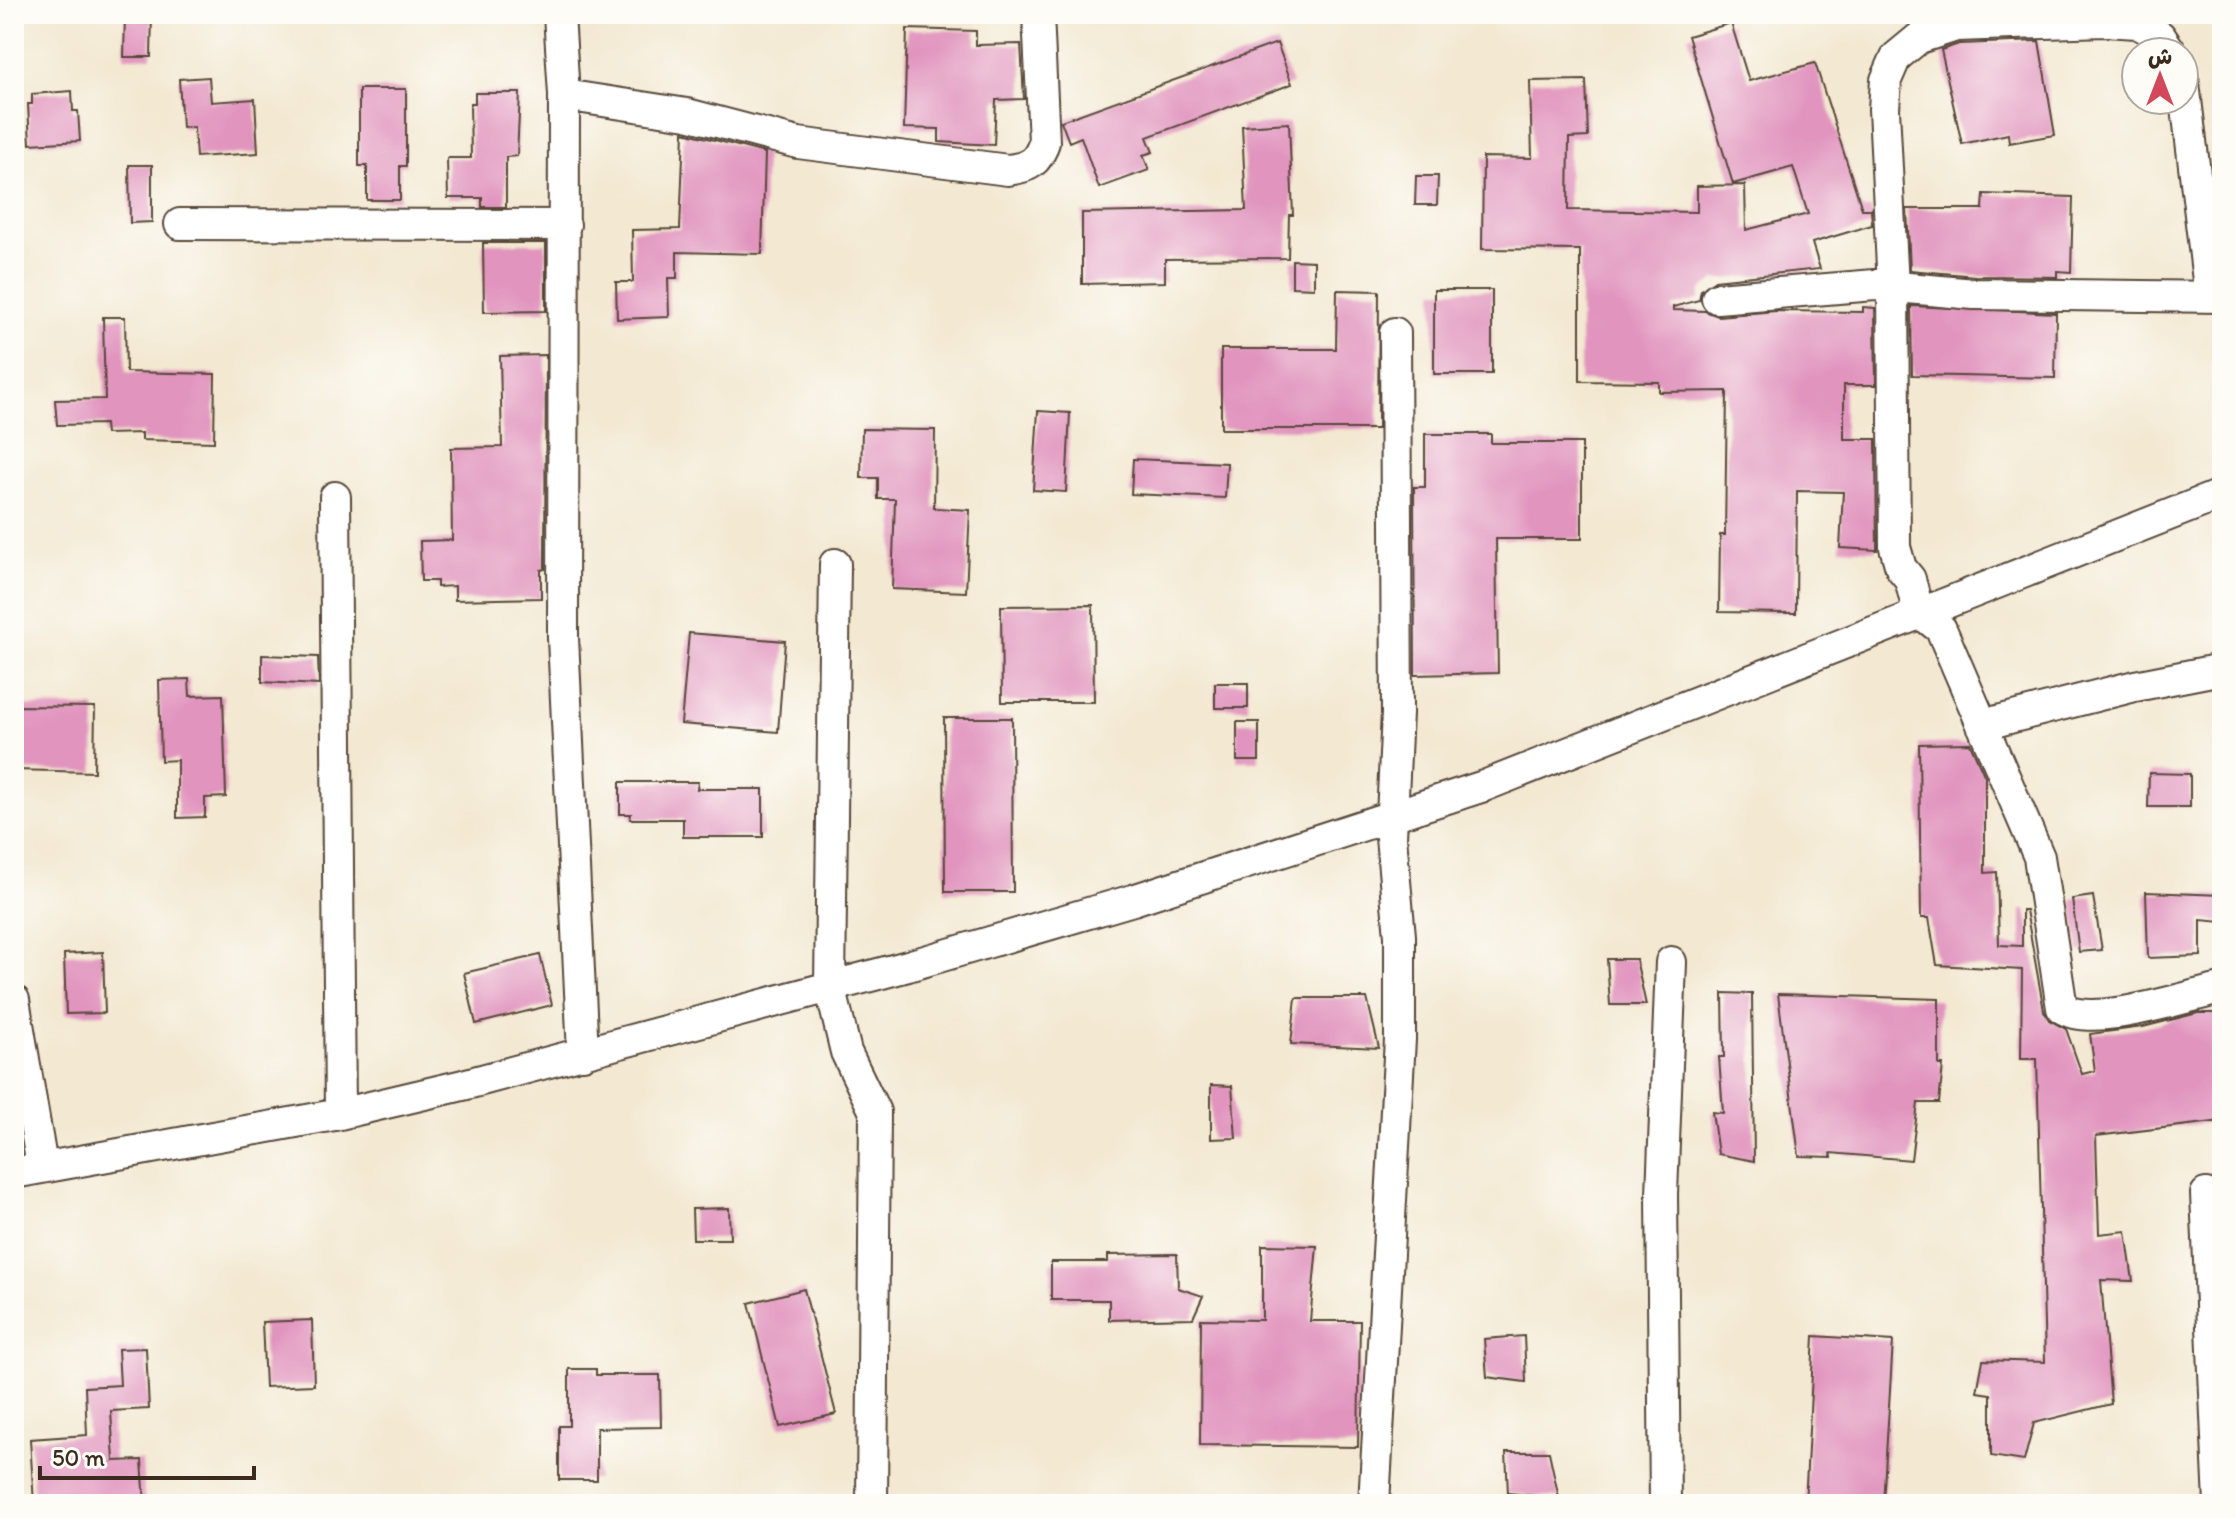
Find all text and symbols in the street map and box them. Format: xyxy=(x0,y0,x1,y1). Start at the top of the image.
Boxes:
north arrow xyxy=(2120,36,2200,116)
text: ش xyxy=(2148,43,2172,70)
scale bar xyxy=(40,1430,254,1480)
text: 50 m xyxy=(52,1443,105,1472)

